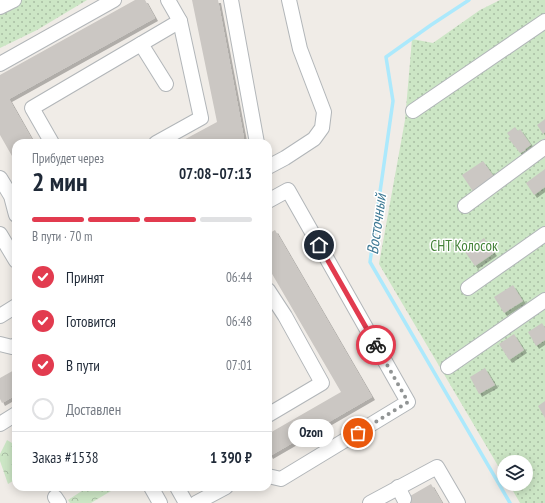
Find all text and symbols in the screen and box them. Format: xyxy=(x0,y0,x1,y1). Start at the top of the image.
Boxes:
text: Прибудет через xyxy=(32,150,104,167)
text: 07:08–07:13 xyxy=(179,164,252,183)
text: 2 мин xyxy=(32,165,87,198)
water label: Восточный xyxy=(362,191,390,255)
text: В пути · 70 m xyxy=(32,228,93,245)
pin xyxy=(302,228,336,262)
icon: home xyxy=(308,234,330,256)
park label: СНТ Колосок xyxy=(430,236,498,255)
icon: check xyxy=(32,266,54,288)
text: Принят xyxy=(66,268,104,287)
text: 06:44 xyxy=(226,269,252,286)
icon: check xyxy=(32,310,54,332)
text: Готовится xyxy=(66,312,116,331)
text: 06:48 xyxy=(226,313,252,330)
courier xyxy=(356,325,396,365)
icon: bike xyxy=(365,334,387,356)
icon: check xyxy=(32,354,54,376)
text: В пути xyxy=(66,356,100,375)
text: 07:01 xyxy=(226,357,252,374)
text: Доставлен xyxy=(66,400,121,419)
pin xyxy=(341,416,375,450)
callout: Ozon xyxy=(288,419,334,447)
icon: bag xyxy=(347,422,369,444)
text: Ozon xyxy=(299,424,323,441)
text: Заказ #1538 xyxy=(32,448,99,467)
text: 1 390 ₽ xyxy=(210,448,252,467)
map controls xyxy=(497,455,533,491)
button: layers xyxy=(497,455,533,491)

